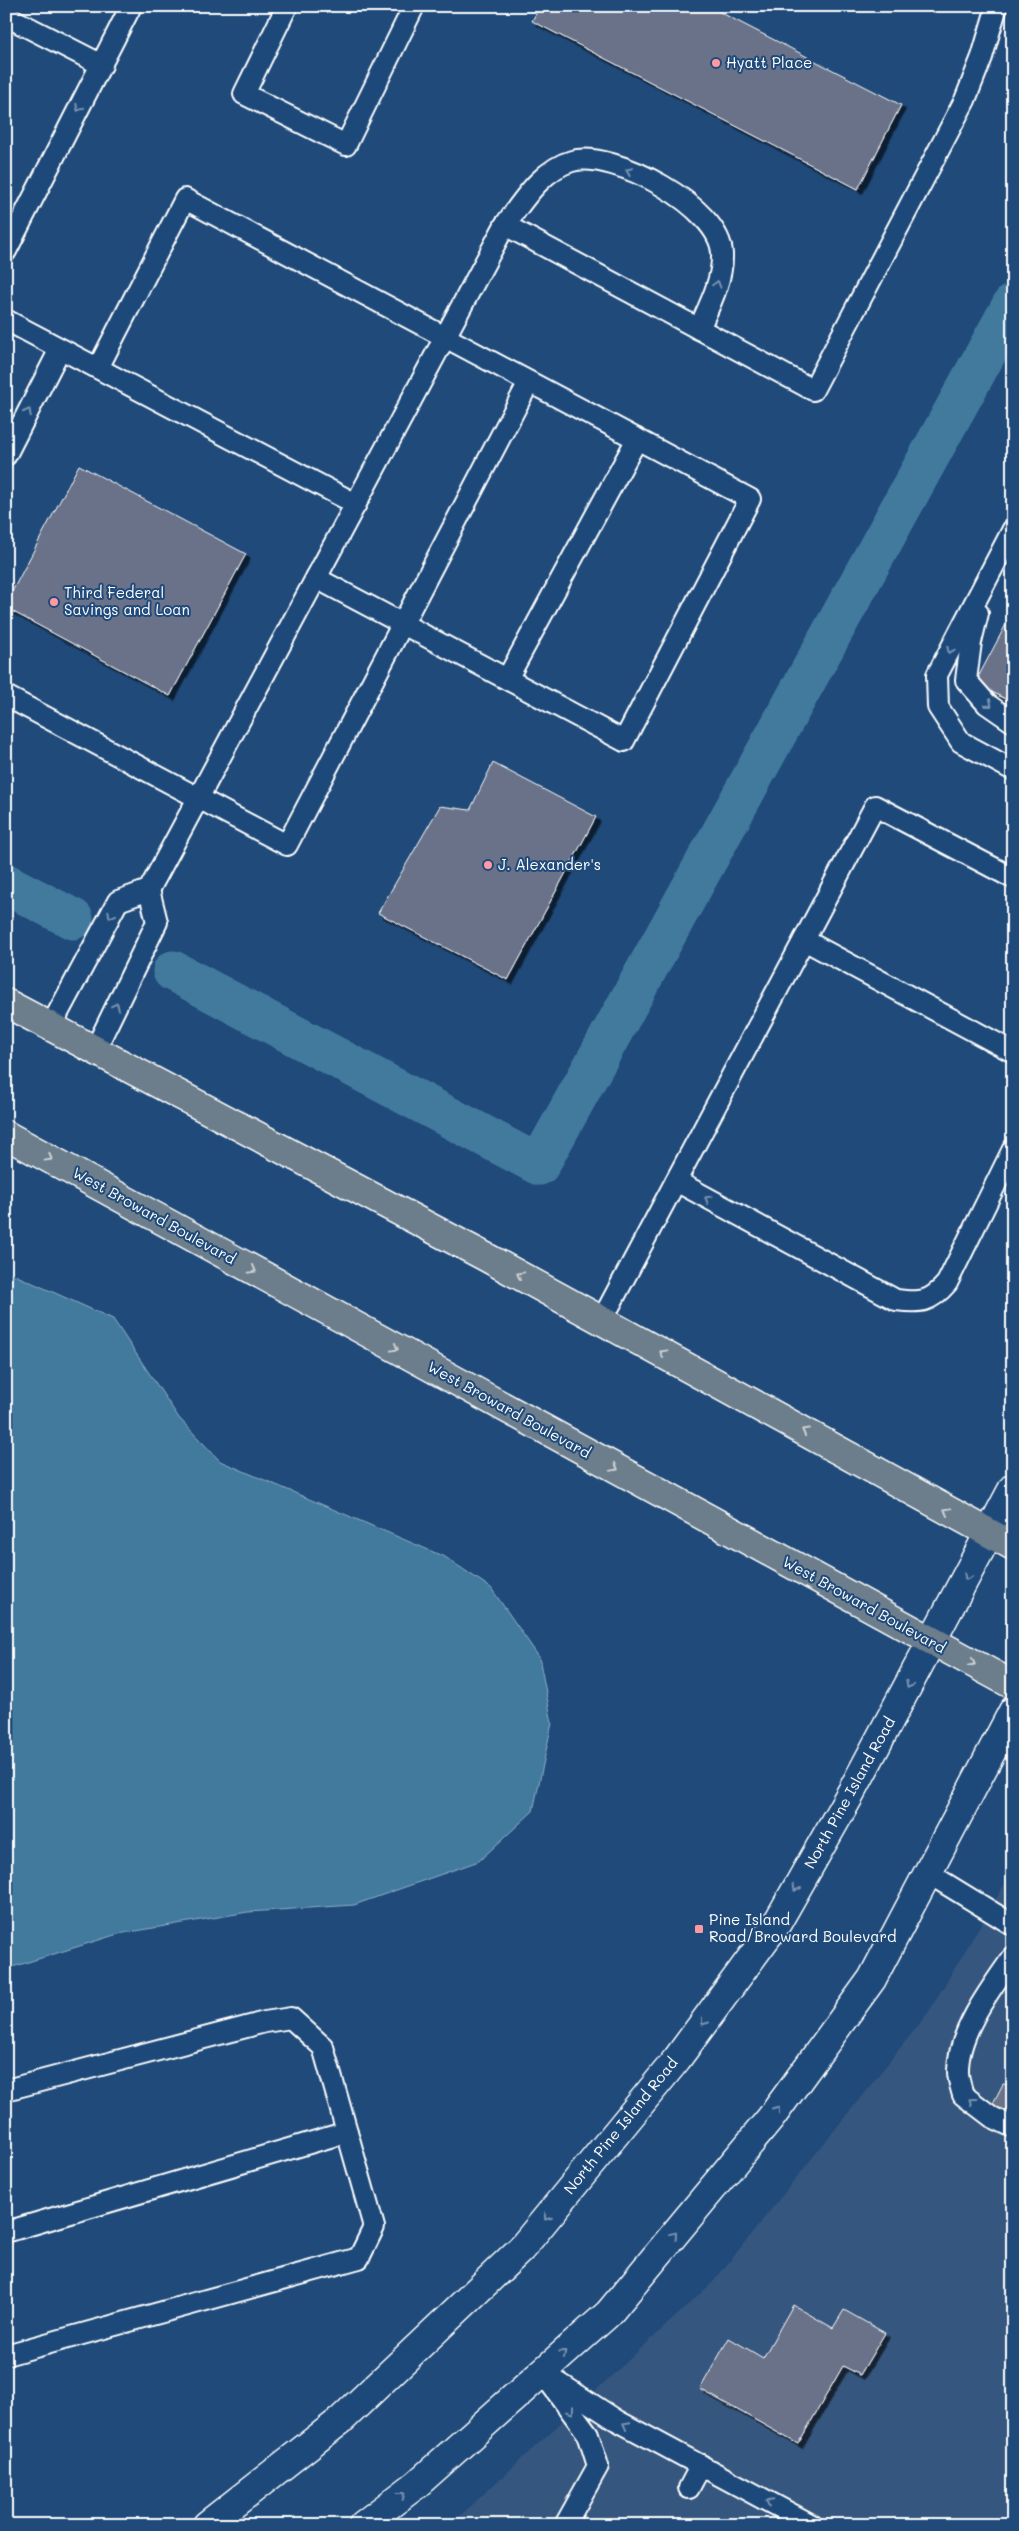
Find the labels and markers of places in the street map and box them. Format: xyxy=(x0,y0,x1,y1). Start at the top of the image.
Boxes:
place label: Hyatt Place xyxy=(726,52,812,72)
marker: Hyatt Place xyxy=(710,57,722,69)
place label: Third Federal Savings and Loan xyxy=(64,582,190,619)
marker: Third Federal Savings and Loan xyxy=(48,596,60,608)
place label: J. Alexander's xyxy=(498,854,601,874)
marker: J. Alexander's xyxy=(482,859,494,871)
place label: Pine Island Road/Broward Boulevard xyxy=(709,1909,897,1946)
marker: Pine Island Road/Broward Boulevard xyxy=(693,1923,705,1935)

